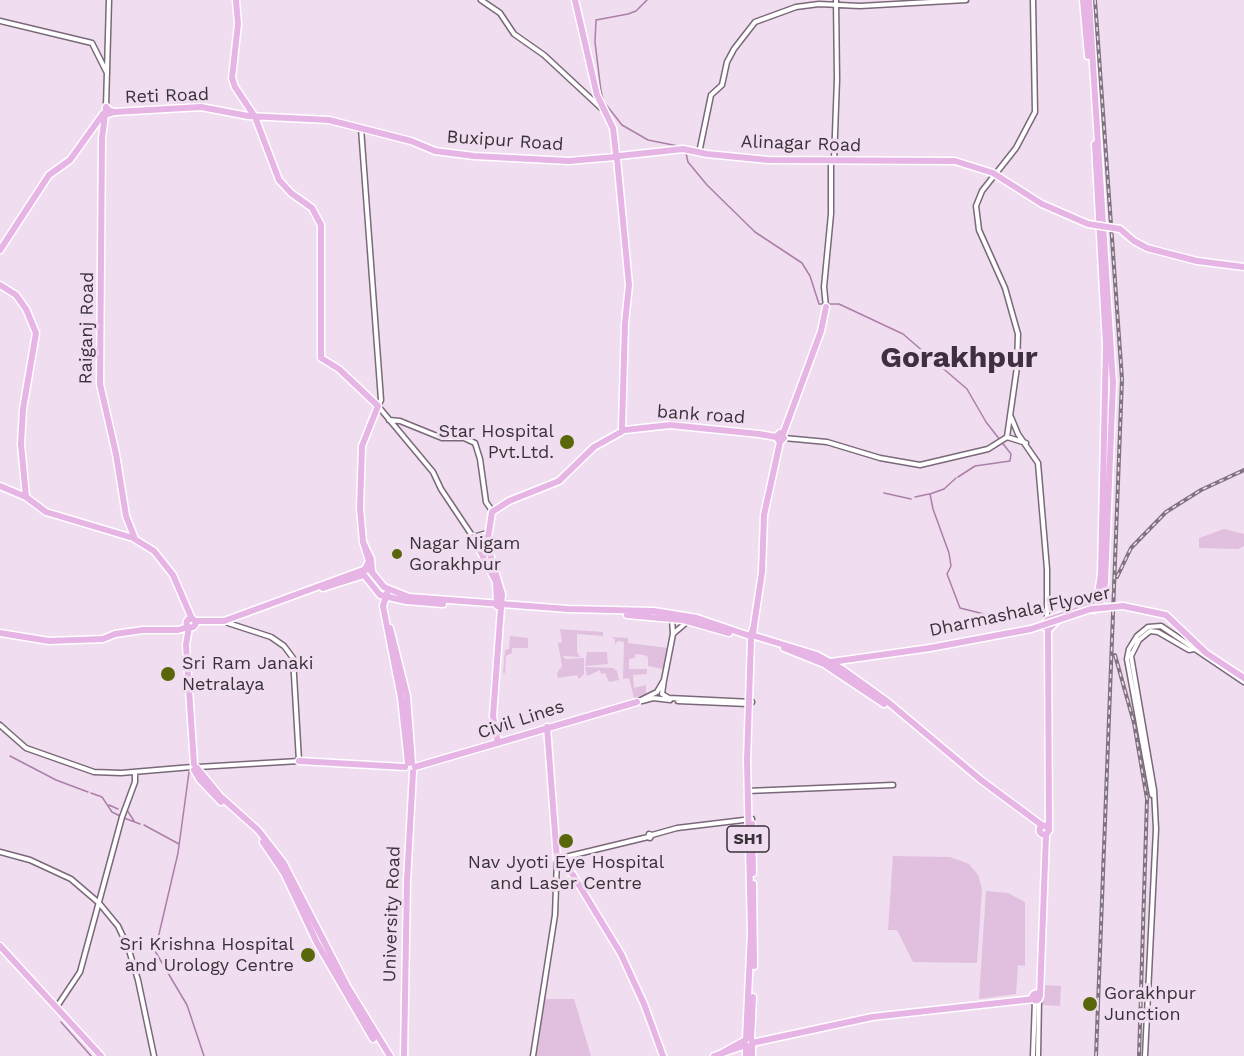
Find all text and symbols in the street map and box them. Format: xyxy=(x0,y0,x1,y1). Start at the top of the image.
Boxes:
street label: Reti Road xyxy=(125,84,209,108)
street label: Buxipur Road xyxy=(446,126,564,156)
street label: Alinagar Road xyxy=(740,131,862,157)
street label: Raiganj Road xyxy=(75,271,99,385)
district label: Gorakhpur xyxy=(880,340,1038,376)
street label: bank road xyxy=(656,401,746,429)
place label: Star Hospital Pvt.Ltd. xyxy=(439,421,554,464)
marker: Star Hospital Pvt.Ltd. xyxy=(558,433,576,451)
place label: Nagar Nigam Gorakhpur xyxy=(409,533,520,576)
marker: Nagar Nigam Gorakhpur xyxy=(390,547,404,561)
street label: Dharmashala Flyover xyxy=(927,582,1113,642)
place label: Sri Ram Janaki Netralaya xyxy=(182,653,314,696)
marker: Sri Ram Janaki Netralaya xyxy=(159,665,177,683)
street label: Civil Lines xyxy=(475,696,567,744)
road number: SH1 xyxy=(727,826,769,852)
marker: Nav Jyoti Eye Hospital and Laser Centre xyxy=(557,832,575,850)
street label: University Road xyxy=(379,845,405,983)
place label: Nav Jyoti Eye Hospital and Laser Centre xyxy=(468,852,664,894)
place label: Sri Krishna Hospital and Urology Centre xyxy=(120,934,294,976)
marker: Sri Krishna Hospital and Urology Centre xyxy=(299,946,317,964)
place label: Gorakhpur Junction xyxy=(1104,983,1196,1026)
marker: Gorakhpur Junction xyxy=(1081,995,1099,1013)

